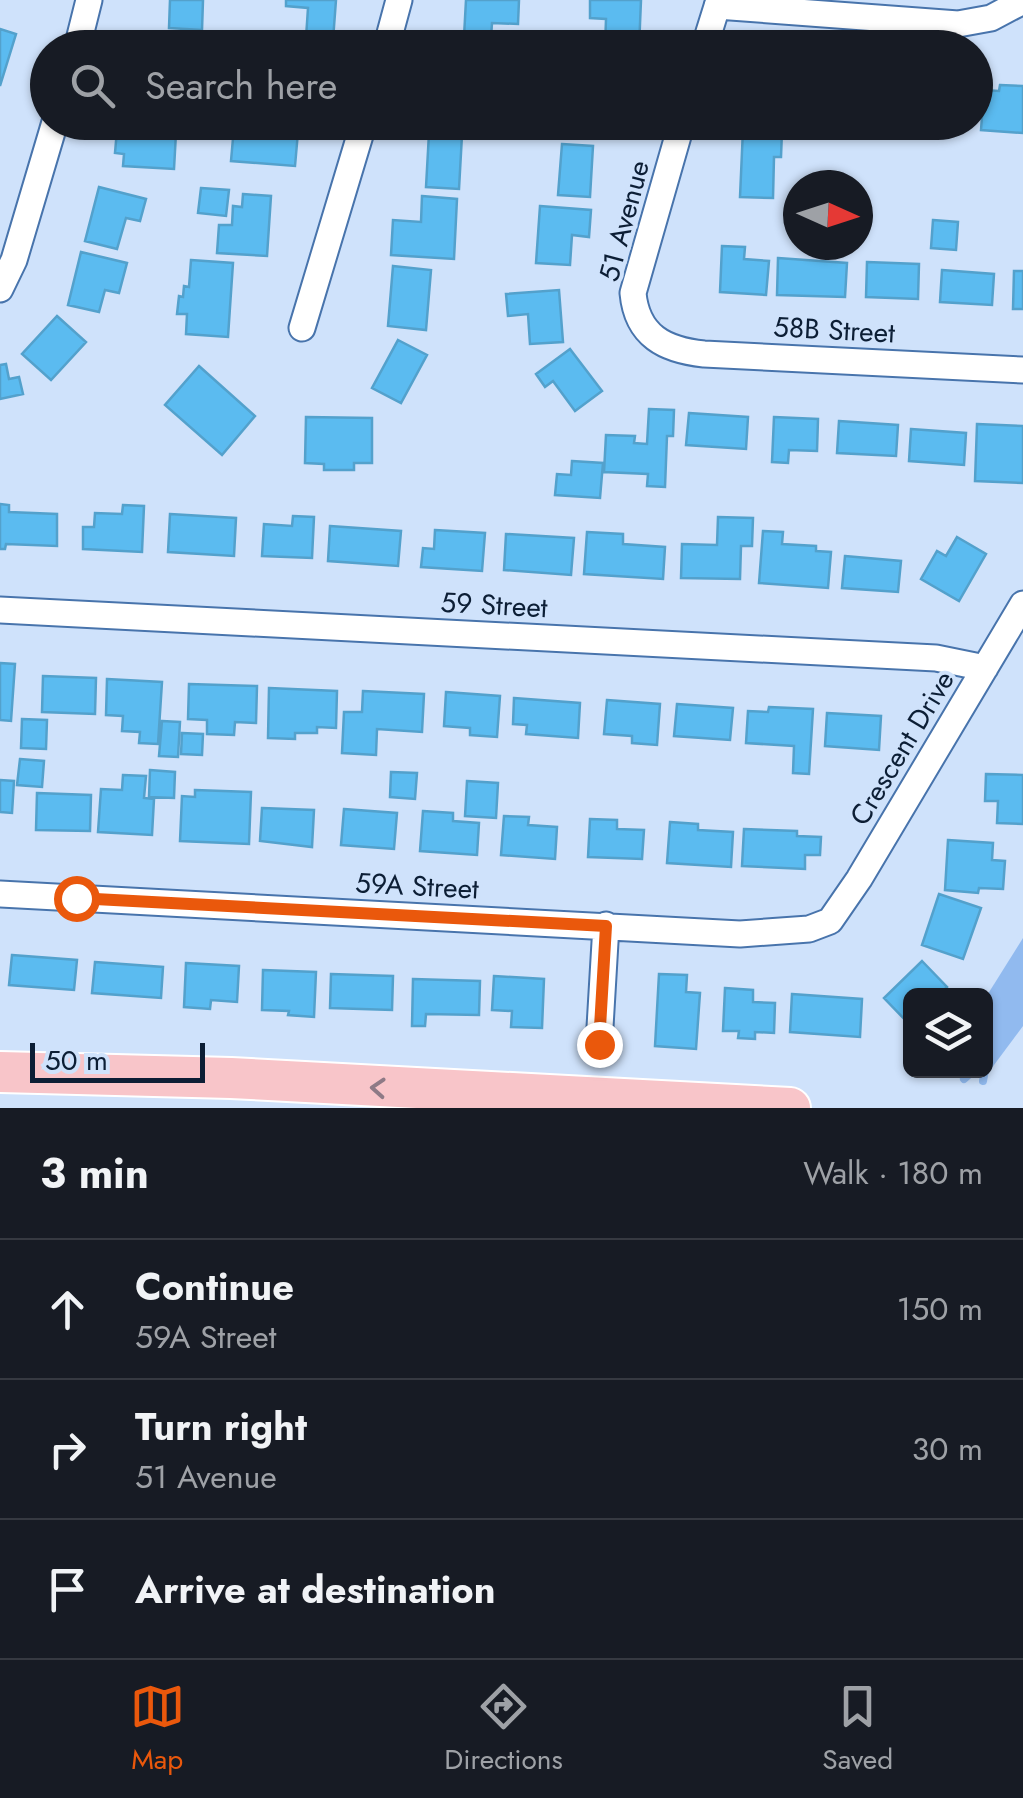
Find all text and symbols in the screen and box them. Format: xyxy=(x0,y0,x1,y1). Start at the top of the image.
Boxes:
search box xyxy=(30,30,993,140)
icon: search xyxy=(65,58,120,113)
text: Search here xyxy=(145,58,337,113)
street label: 51 Avenue xyxy=(588,156,660,286)
north arrow xyxy=(783,170,873,260)
street label: 58B Street xyxy=(772,306,896,354)
street label: 59 Street xyxy=(439,582,549,628)
street label: Crescent Drive xyxy=(840,663,964,833)
street label: 59A Street xyxy=(354,862,480,910)
route start xyxy=(54,876,100,922)
map controls xyxy=(903,988,993,1078)
button: layers xyxy=(903,988,993,1078)
route end xyxy=(577,1022,623,1068)
scale bar xyxy=(30,1038,205,1082)
text: 50 m xyxy=(45,1040,108,1081)
one-way arrow xyxy=(370,1078,386,1099)
text: 3 min xyxy=(40,1143,149,1204)
text: Walk · 180 m xyxy=(803,1150,983,1196)
text: Continue xyxy=(135,1259,294,1314)
icon: ahead xyxy=(40,1282,95,1337)
text: 150 m xyxy=(897,1286,983,1332)
text: 59A Street xyxy=(135,1314,276,1360)
text: Turn right xyxy=(135,1399,307,1454)
icon: right xyxy=(40,1422,95,1477)
text: 30 m xyxy=(912,1426,983,1472)
text: 51 Avenue xyxy=(135,1454,277,1500)
icon: arrive xyxy=(40,1562,95,1617)
text: Arrive at destination xyxy=(135,1562,496,1617)
tab: Map xyxy=(130,1679,185,1780)
tab: Directions xyxy=(444,1679,563,1780)
tab: Saved xyxy=(822,1679,893,1780)

